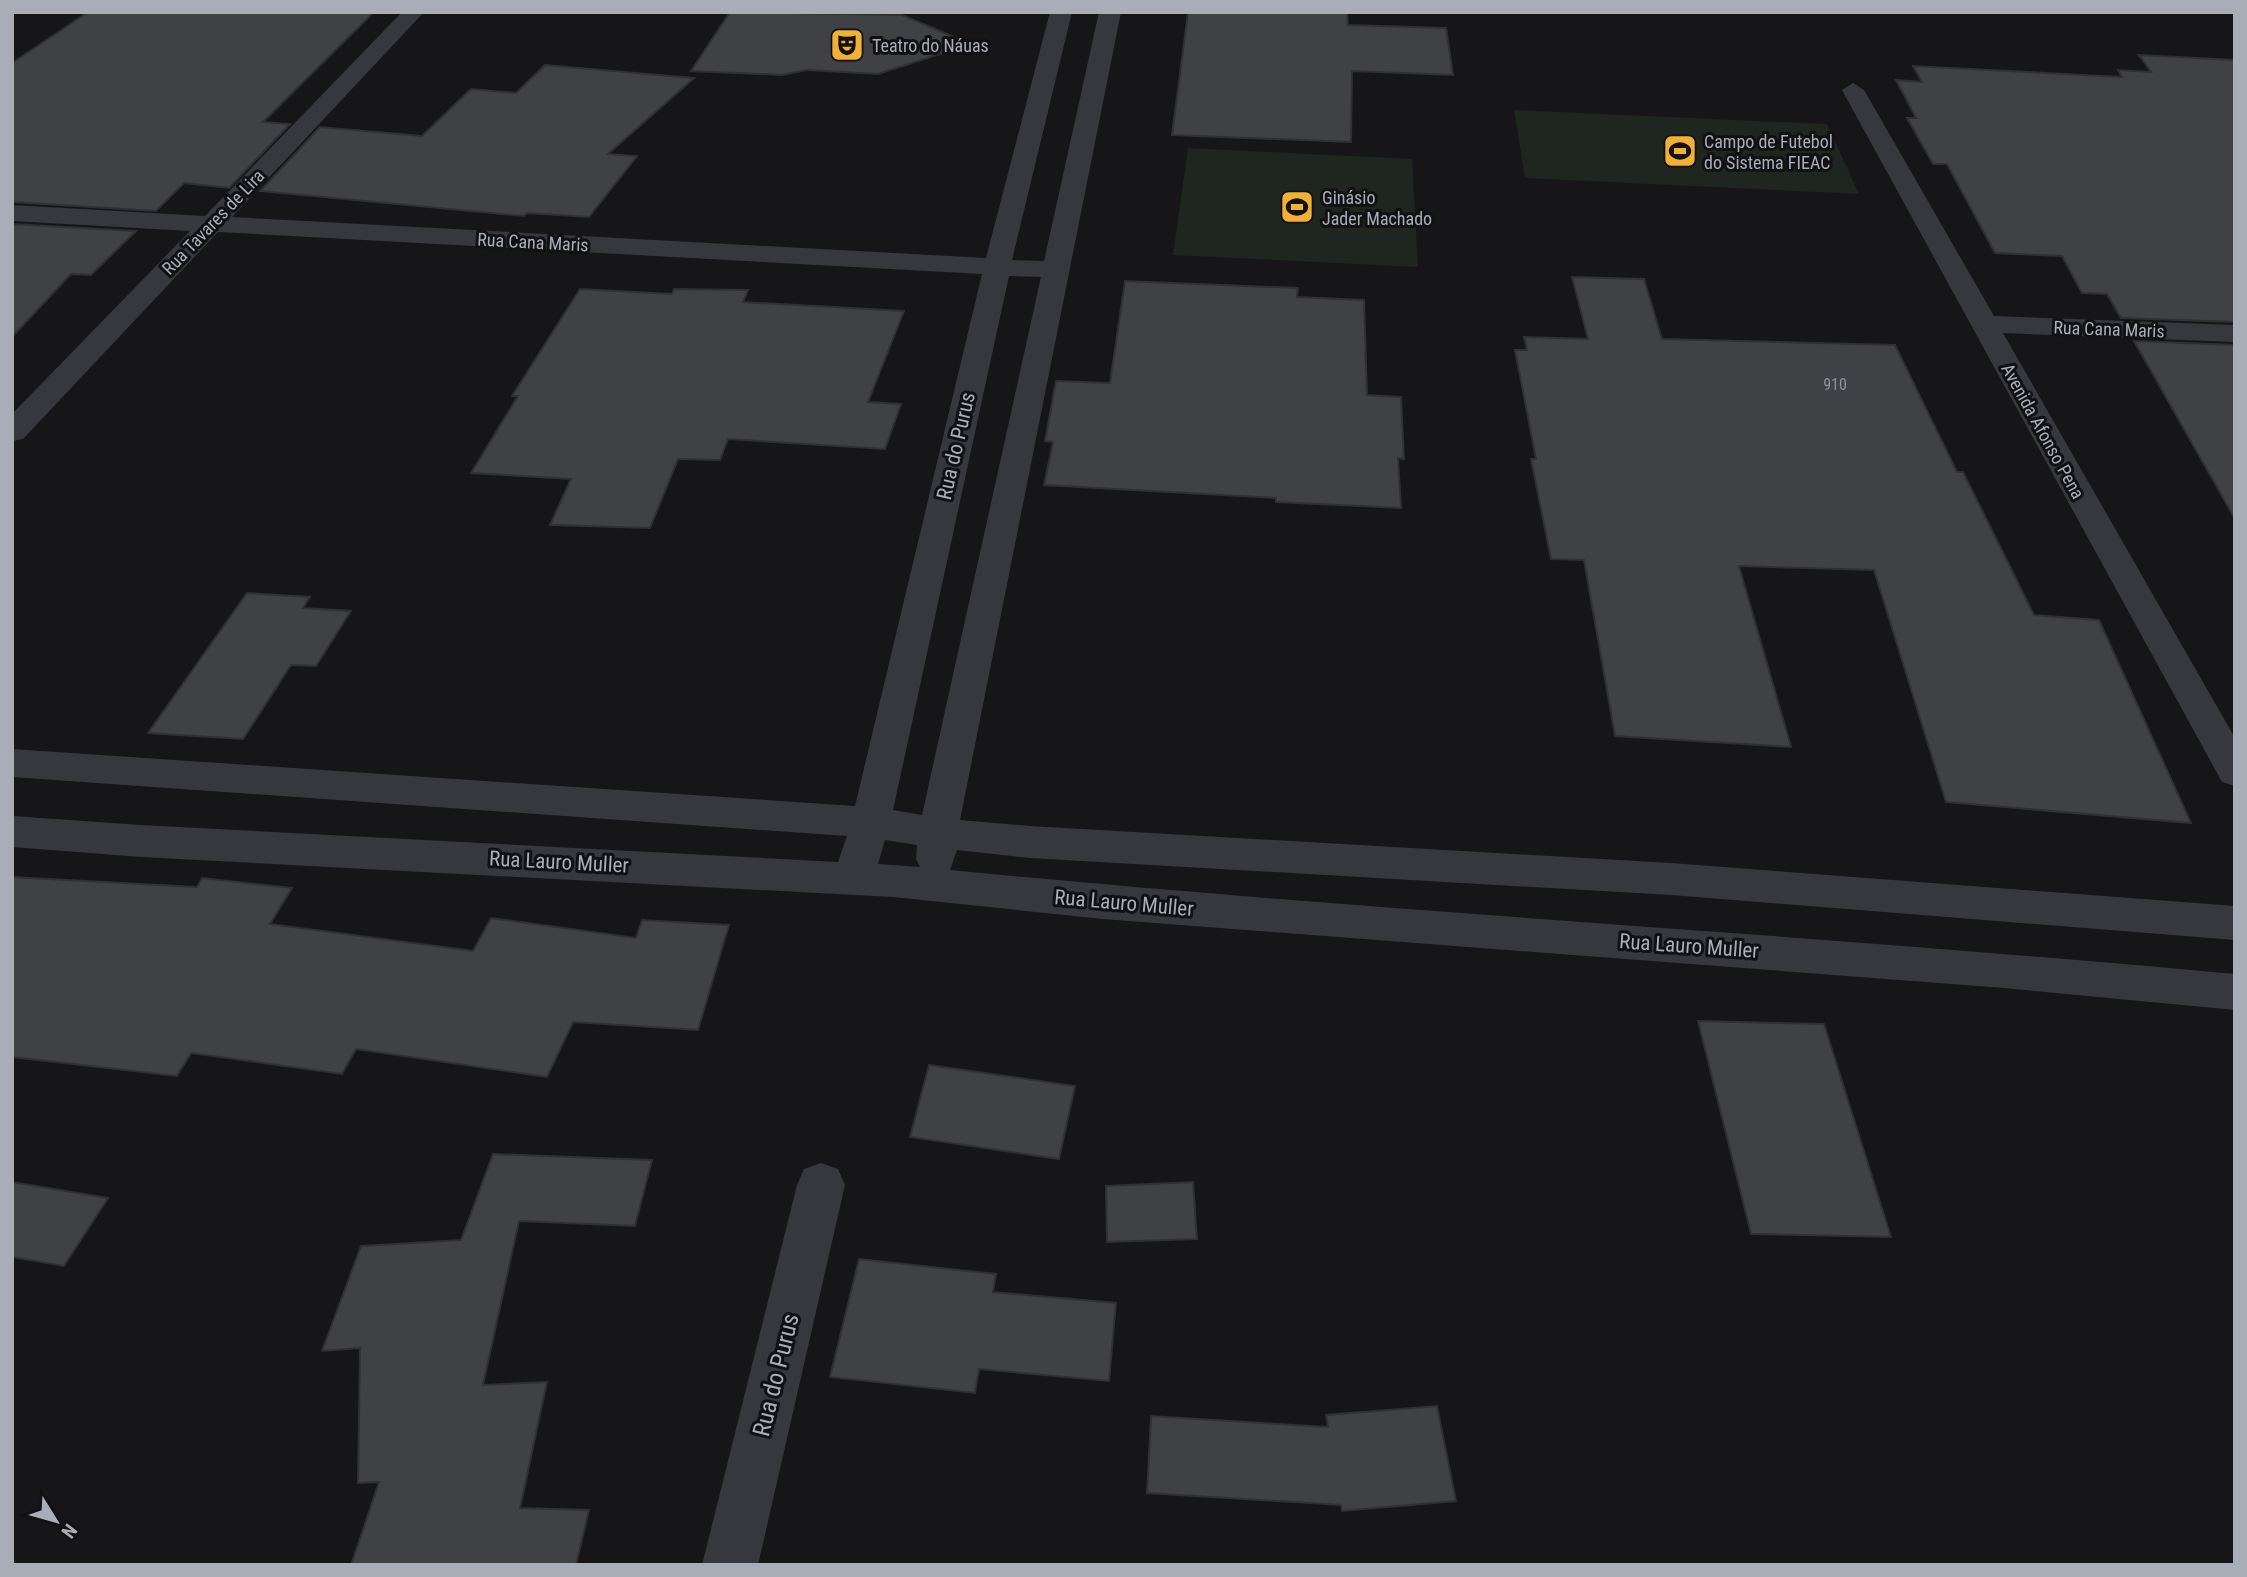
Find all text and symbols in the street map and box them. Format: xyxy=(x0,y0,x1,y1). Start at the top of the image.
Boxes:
theatre icon: Teatro do Náuas xyxy=(828,26,866,64)
place label: Teatro do Náuas xyxy=(872,35,989,56)
place label: Campo de Futebol do Sistema FIEAC xyxy=(1704,131,1833,173)
sports icon: Campo de Futebol do Sistema FIEAC xyxy=(1661,132,1699,170)
street label: Rua Tavares de Lira xyxy=(158,165,268,279)
place label: Ginásio Jader Machado xyxy=(1322,187,1432,229)
sports icon: Ginásio Jader Machado xyxy=(1278,188,1316,226)
street label: Rua Cana Maris xyxy=(477,229,589,255)
street label: Rua Cana Maris xyxy=(2053,317,2165,341)
street label: Avenida Afonso Pena xyxy=(1997,360,2089,502)
house number: 910 xyxy=(1823,375,1847,394)
street label: Rua do Purus xyxy=(932,390,980,502)
street label: Rua Lauro Muller xyxy=(489,846,629,878)
street label: Rua Lauro Muller xyxy=(1053,885,1195,921)
street label: Rua Lauro Muller xyxy=(1618,929,1760,963)
street label: Rua do Purus xyxy=(747,1311,805,1439)
north arrow xyxy=(21,1486,91,1556)
text: N xyxy=(56,1519,82,1542)

